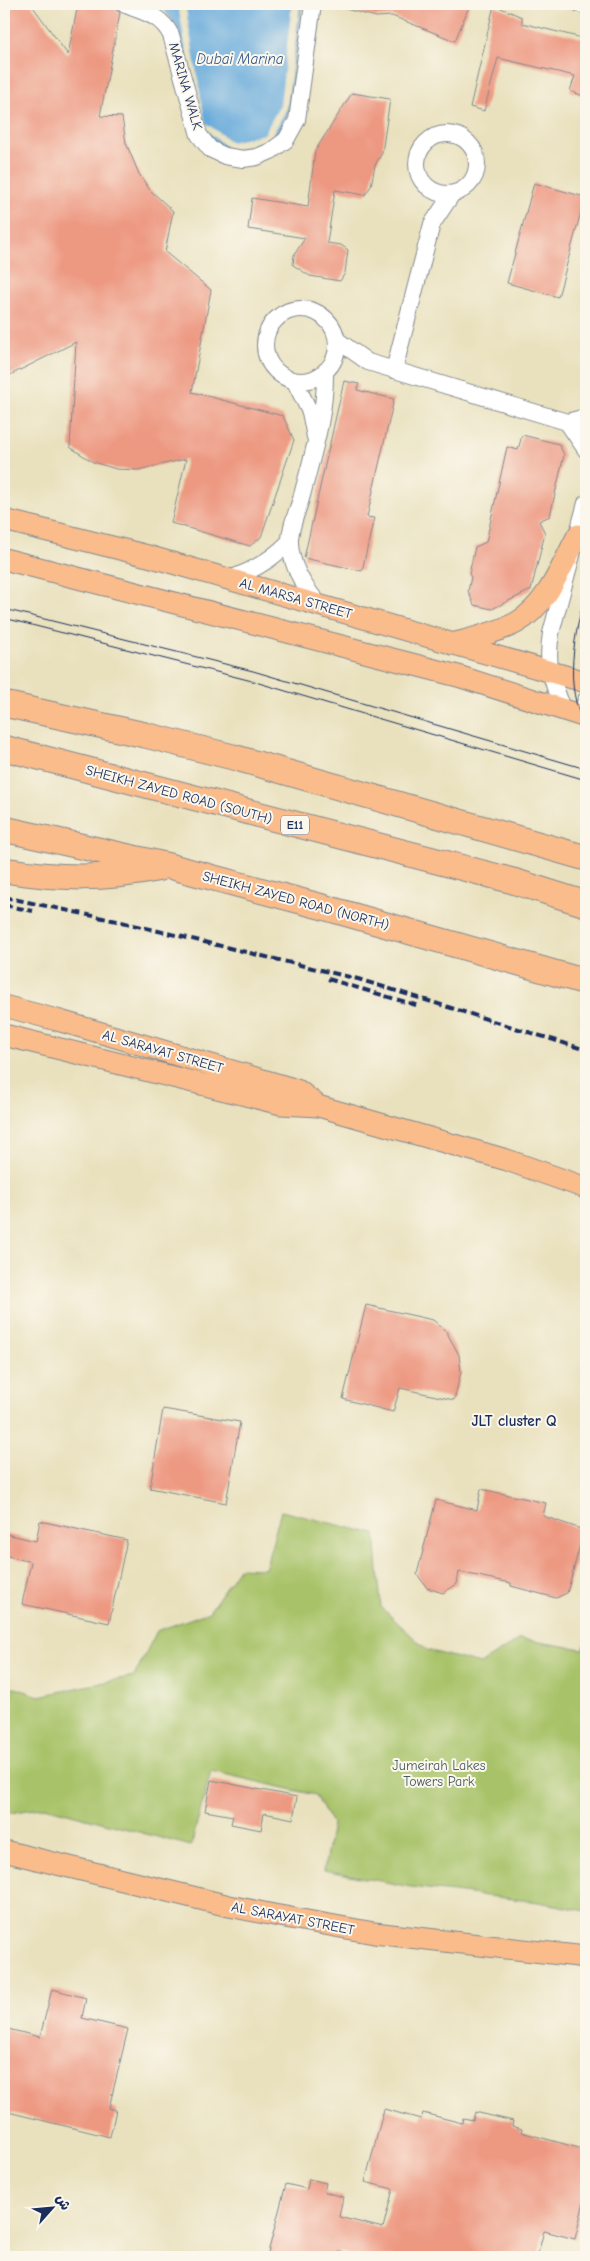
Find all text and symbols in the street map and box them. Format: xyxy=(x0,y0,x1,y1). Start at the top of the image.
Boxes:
street label: MARINA WALK xyxy=(165,40,206,132)
water label: Dubai Marina xyxy=(196,50,284,68)
street label: AL MARSA STREET xyxy=(238,574,355,623)
street label: SHEIKH ZAYED ROAD (SOUTH) xyxy=(84,761,274,828)
road number: E11 xyxy=(281,816,309,834)
street label: SHEIKH ZAYED ROAD (NORTH) xyxy=(201,867,391,934)
street label: AL SARAYAT STREET xyxy=(100,1026,226,1077)
district label: JLT cluster Q xyxy=(471,1412,557,1430)
park label: Jumeirah Lakes Towers Park xyxy=(392,1757,486,1790)
street label: AL SARAYAT STREET xyxy=(230,1898,357,1939)
north arrow xyxy=(28,2184,78,2234)
text: ش xyxy=(52,2192,74,2213)

